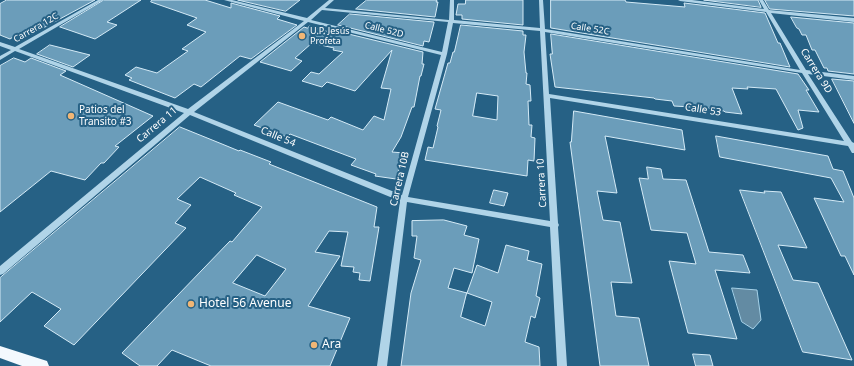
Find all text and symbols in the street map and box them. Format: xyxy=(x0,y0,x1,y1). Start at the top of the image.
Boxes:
street label: Carrera 12C xyxy=(12,11,60,45)
street label: Calle 52D xyxy=(363,20,405,40)
street label: Calle 52C xyxy=(570,21,610,37)
place label: U.P. Jesús Profeta xyxy=(310,26,350,47)
marker: U.P. Jesús Profeta xyxy=(297,31,307,41)
street label: Carrera 9D xyxy=(797,46,835,96)
street label: Calle 53 xyxy=(684,101,722,119)
place label: Patios del Transito #3 xyxy=(79,104,132,128)
street label: Carrera 11 xyxy=(134,105,180,145)
marker: Patios del Transito #3 xyxy=(66,111,76,121)
street label: Calle 54 xyxy=(259,125,297,149)
street label: Carrera 10B xyxy=(388,151,412,207)
street label: Carrera 10 xyxy=(535,158,549,208)
place label: Hotel 56 Avenue xyxy=(199,297,291,311)
marker: Hotel 56 Avenue xyxy=(186,299,196,309)
place label: Ara xyxy=(322,338,341,352)
marker: Ara xyxy=(309,340,319,350)

